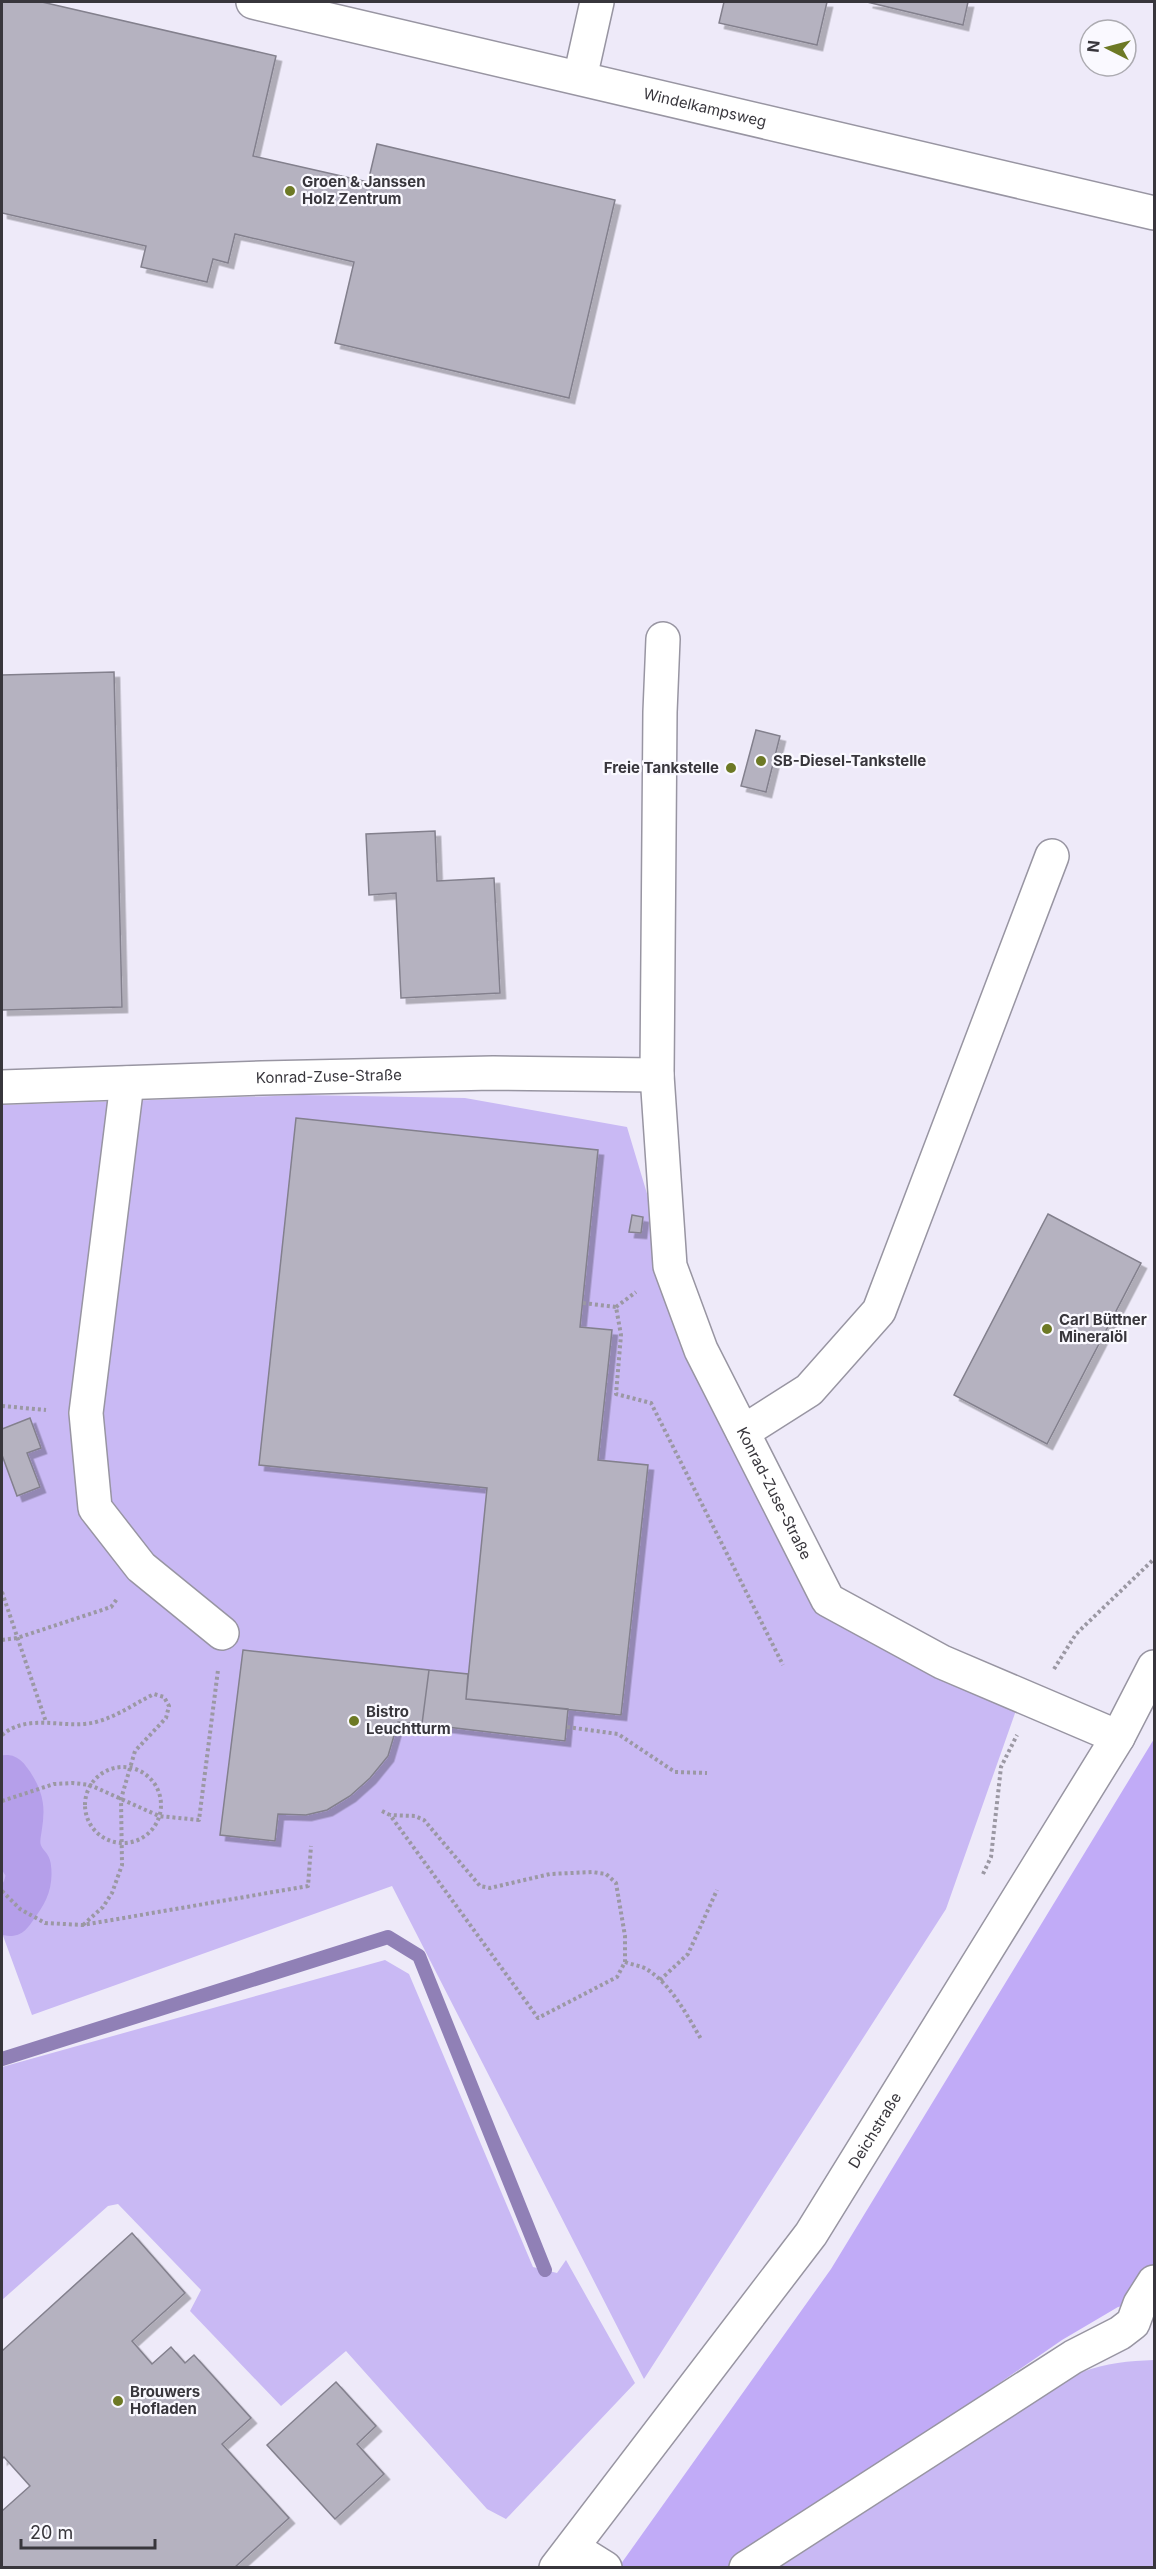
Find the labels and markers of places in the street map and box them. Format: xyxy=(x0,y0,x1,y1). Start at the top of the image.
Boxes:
place label: Groen & Janssen Holz Zentrum xyxy=(302,172,426,208)
marker: Groen & Janssen Holz Zentrum xyxy=(283,184,297,198)
place label: SB-Diesel-Tankstelle xyxy=(773,751,926,770)
marker: SB-Diesel-Tankstelle xyxy=(754,754,768,768)
place label: Freie Tankstelle xyxy=(604,758,719,777)
marker: Freie Tankstelle xyxy=(724,761,738,775)
place label: Carl Büttner Mineralöl xyxy=(1059,1310,1147,1346)
marker: Carl Büttner Mineralöl xyxy=(1040,1322,1054,1336)
place label: Bistro Leuchtturm xyxy=(366,1702,451,1738)
marker: Bistro Leuchtturm xyxy=(347,1714,361,1728)
place label: Brouwers Hofladen xyxy=(130,2382,200,2418)
marker: Brouwers Hofladen xyxy=(111,2394,125,2408)

